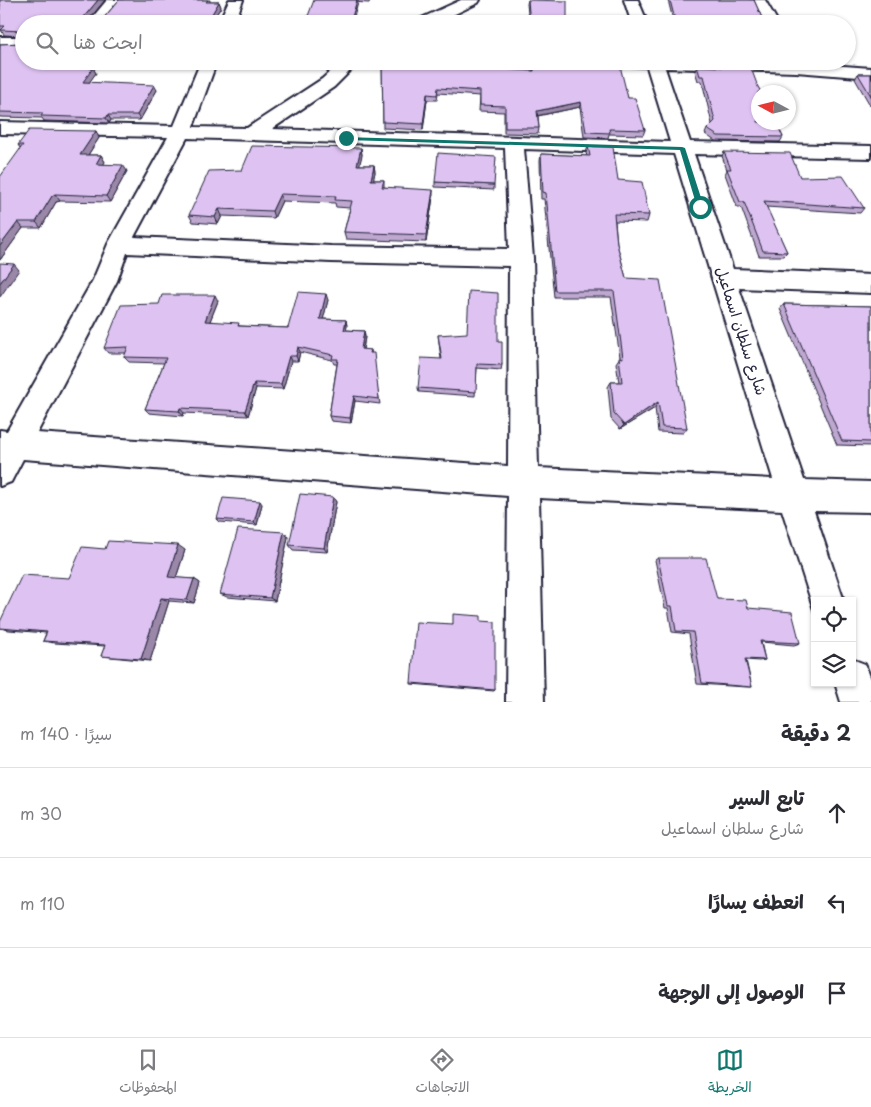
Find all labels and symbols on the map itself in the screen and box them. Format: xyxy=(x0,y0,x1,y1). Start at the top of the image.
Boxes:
north arrow xyxy=(751,85,796,130)
route end xyxy=(335,127,358,150)
route start xyxy=(689,196,712,219)
street label: شارع سلطان اسماعيل xyxy=(711,263,774,398)

